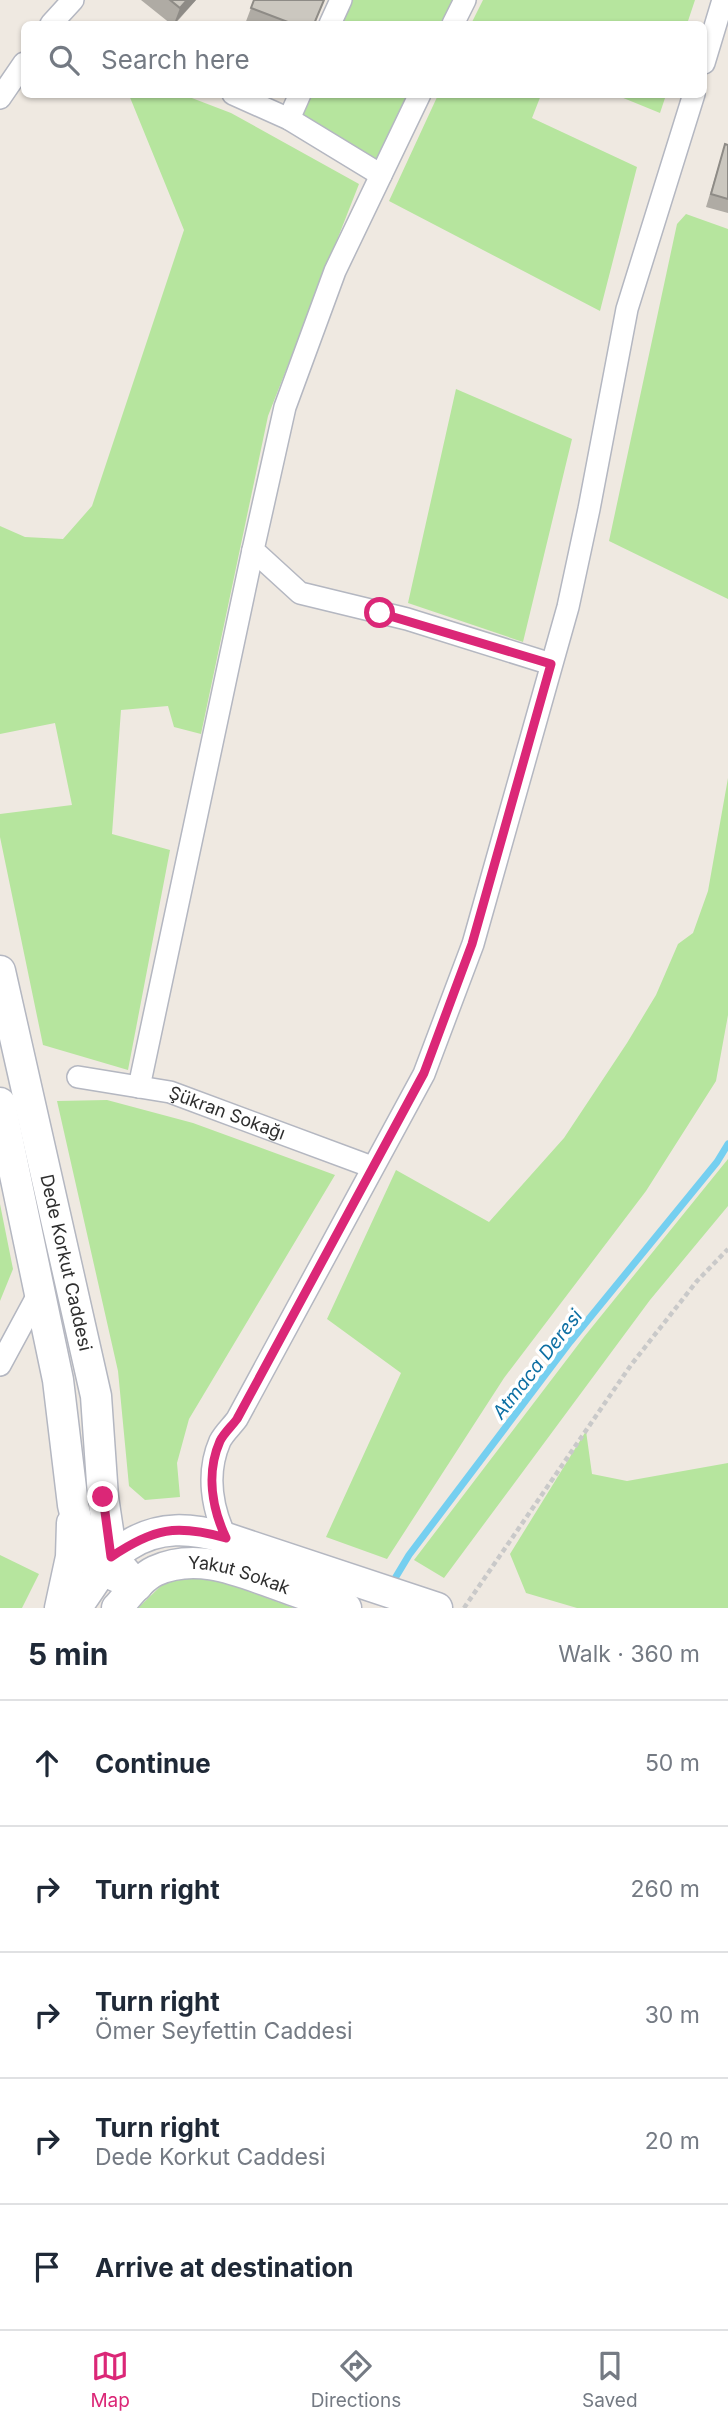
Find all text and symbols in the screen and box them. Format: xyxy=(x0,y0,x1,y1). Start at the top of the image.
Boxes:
search box xyxy=(21,21,707,98)
icon: search xyxy=(45,41,83,79)
text: Search here xyxy=(101,44,250,75)
route start xyxy=(364,597,395,628)
street label: Şükran Sokağı xyxy=(166,1082,288,1144)
street label: Dede Korkut Caddesi xyxy=(36,1172,96,1353)
water label: Atmaca Deresi xyxy=(487,1305,587,1424)
route end xyxy=(87,1481,118,1512)
street label: Yakut Sokak xyxy=(188,1552,293,1598)
text: 5 min xyxy=(28,1636,108,1672)
text: Walk · 360 m xyxy=(558,1640,700,1668)
icon: ahead xyxy=(28,1744,66,1782)
text: Continue xyxy=(95,1748,211,1779)
text: 50 m xyxy=(645,1749,700,1777)
icon: right xyxy=(28,1870,66,1908)
text: Turn right xyxy=(95,1874,220,1905)
text: 260 m xyxy=(631,1875,700,1903)
text: Turn right xyxy=(95,1986,220,2017)
icon: right xyxy=(28,1996,66,2034)
text: 30 m xyxy=(645,2001,700,2029)
text: Ömer Seyfettin Caddesi xyxy=(95,2017,353,2045)
text: Turn right xyxy=(95,2112,220,2143)
icon: right xyxy=(28,2122,66,2160)
text: 20 m xyxy=(645,2127,700,2155)
text: Dede Korkut Caddesi xyxy=(95,2143,326,2171)
icon: arrive xyxy=(28,2248,66,2286)
text: Arrive at destination xyxy=(95,2252,354,2283)
tab: Map xyxy=(90,2347,130,2412)
tab: Directions xyxy=(311,2347,401,2412)
tab: Saved xyxy=(582,2347,638,2412)

